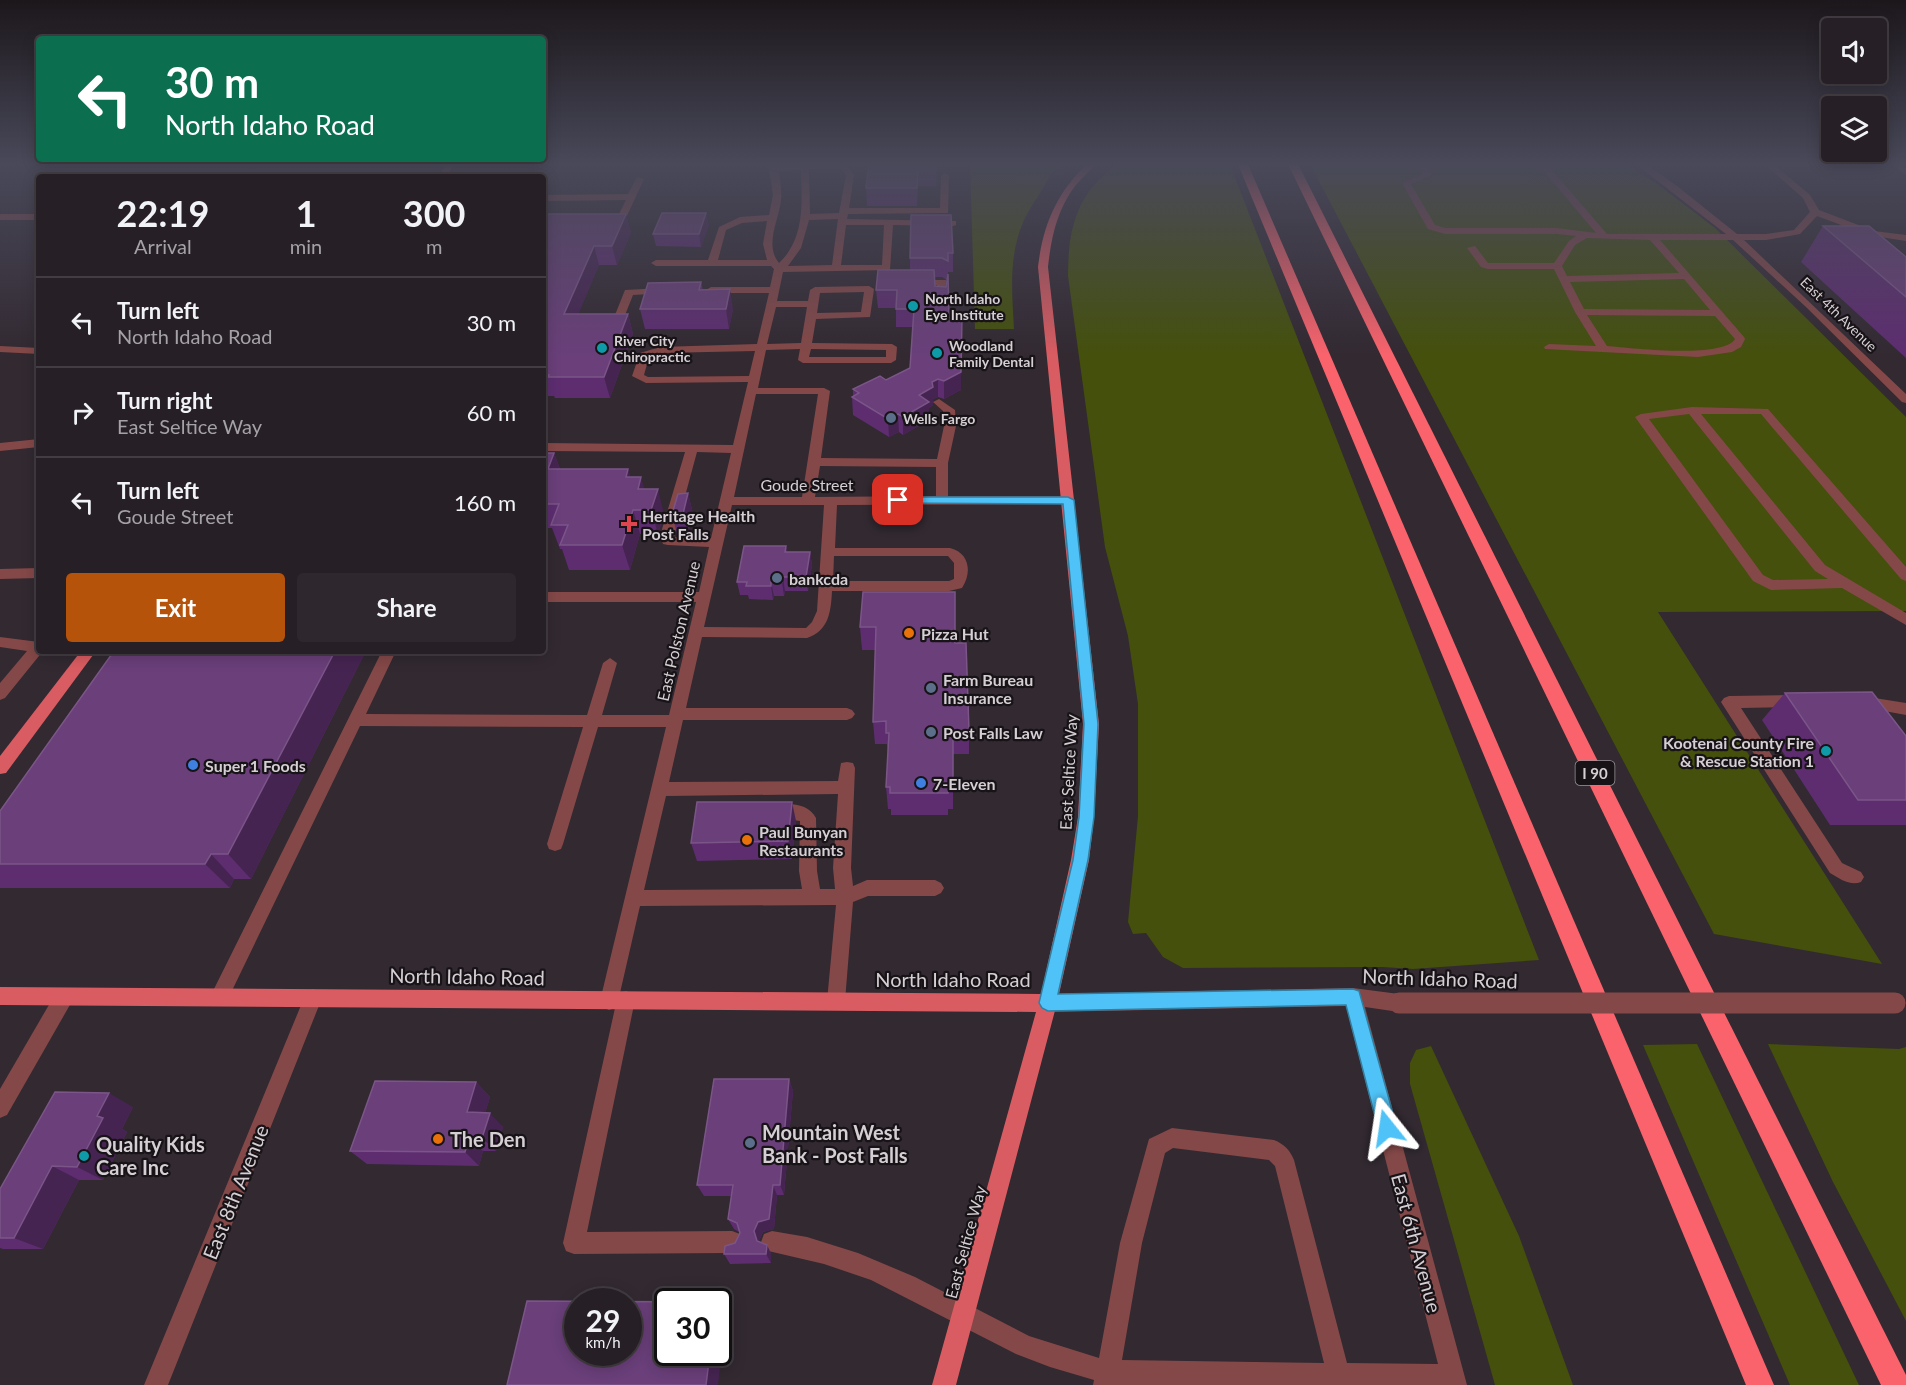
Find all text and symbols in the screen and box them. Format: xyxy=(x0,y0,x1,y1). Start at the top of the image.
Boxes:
map controls xyxy=(1821,18,1887,162)
button: sound xyxy=(1821,18,1887,84)
text: 30 m xyxy=(165,57,259,107)
icon: left xyxy=(66,60,144,138)
button: layers xyxy=(1821,96,1887,162)
text: North Idaho Road xyxy=(165,108,375,141)
text: 22:19 xyxy=(117,191,209,235)
text: 1 xyxy=(296,191,317,235)
text: 300 xyxy=(403,191,465,235)
text: Arrival xyxy=(134,234,192,258)
text: min xyxy=(290,234,322,258)
text: m xyxy=(426,234,442,258)
street label: East 4th Avenue xyxy=(1797,273,1881,355)
place label: North Idaho Eye Institute xyxy=(925,290,1004,323)
text: Turn left xyxy=(117,297,199,324)
marker: North Idaho Eye Institute xyxy=(906,299,920,313)
icon: left xyxy=(66,306,99,339)
text: 30 m xyxy=(467,309,516,336)
text: North Idaho Road xyxy=(117,324,272,348)
place label: River City Chiropractic xyxy=(614,332,691,365)
place label: Woodland Family Dental xyxy=(949,337,1034,370)
marker: River City Chiropractic xyxy=(595,341,609,355)
marker: Woodland Family Dental xyxy=(930,346,944,360)
text: Turn right xyxy=(117,387,212,414)
icon: right xyxy=(66,396,99,429)
text: 60 m xyxy=(467,399,516,426)
place label: Wells Fargo xyxy=(903,410,975,427)
marker: Wells Fargo xyxy=(884,411,898,425)
text: East Seltice Way xyxy=(117,414,262,438)
pin xyxy=(872,474,923,525)
street label: Goude Street xyxy=(760,475,854,494)
text: Turn left xyxy=(117,477,199,504)
icon: arrive xyxy=(881,483,914,516)
icon: left xyxy=(66,486,99,519)
text: 160 m xyxy=(454,489,516,516)
text: Goude Street xyxy=(117,504,234,528)
place label: Heritage Health Post Falls xyxy=(642,506,755,543)
marker: Heritage Health Post Falls xyxy=(620,515,638,533)
street label: East Polston Avenue xyxy=(653,559,703,703)
place label: bankcda xyxy=(789,569,848,588)
marker: bankcda xyxy=(770,571,784,585)
button: Exit xyxy=(66,573,285,642)
button: Share xyxy=(297,573,516,642)
place label: Pizza Hut xyxy=(921,624,989,643)
marker: Pizza Hut xyxy=(902,626,916,640)
place label: Farm Bureau Insurance xyxy=(943,670,1033,707)
marker: Farm Bureau Insurance xyxy=(924,681,938,695)
street label: East Seltice Way xyxy=(1055,713,1081,830)
place label: Post Falls Law xyxy=(943,723,1043,742)
marker: Post Falls Law xyxy=(924,725,938,739)
place label: Kootenai County Fire & Rescue Station 1 xyxy=(1663,733,1814,770)
marker: Kootenai County Fire & Rescue Station 1 xyxy=(1819,744,1833,758)
place label: Super 1 Foods xyxy=(205,756,306,775)
marker: Super 1 Foods xyxy=(186,758,200,772)
road number: I 90 xyxy=(1576,761,1614,785)
place label: 7-Eleven xyxy=(933,774,996,793)
marker: 7-Eleven xyxy=(914,776,928,790)
place label: Paul Bunyan Restaurants xyxy=(759,822,847,859)
marker: Paul Bunyan Restaurants xyxy=(740,833,754,847)
street label: North Idaho Road xyxy=(389,963,545,989)
street label: North Idaho Road xyxy=(1362,963,1518,993)
street label: North Idaho Road xyxy=(875,967,1031,991)
position arrow xyxy=(1355,1096,1419,1160)
place label: Mountain West Bank - Post Falls xyxy=(762,1120,908,1167)
street label: East 8th Avenue xyxy=(197,1121,273,1263)
place label: The Den xyxy=(450,1127,526,1151)
place label: Quality Kids Care Inc xyxy=(96,1132,205,1179)
marker: The Den xyxy=(431,1132,445,1146)
marker: Mountain West Bank - Post Falls xyxy=(743,1136,757,1150)
marker: Quality Kids Care Inc xyxy=(77,1149,91,1163)
street label: East 6th Avenue xyxy=(1387,1171,1447,1315)
street label: East Seltice Way xyxy=(941,1183,989,1301)
speed limit sign: 30 xyxy=(654,1288,732,1366)
text: 29 xyxy=(586,1302,620,1338)
text: km/h xyxy=(585,1333,621,1351)

